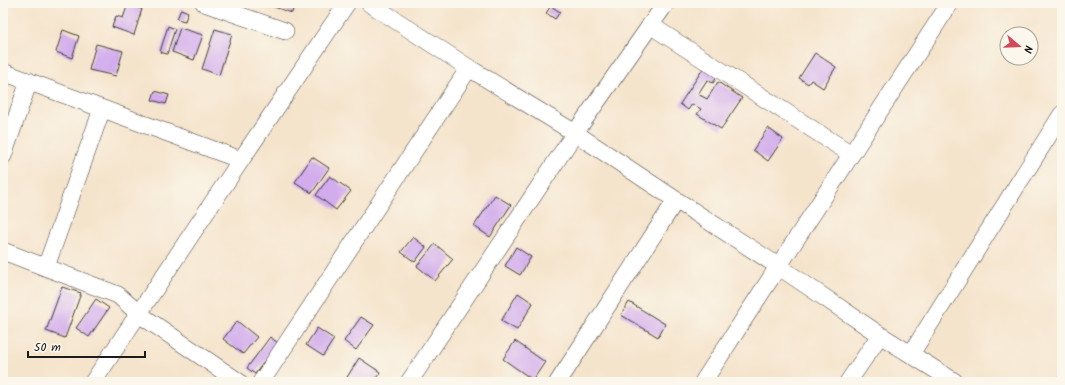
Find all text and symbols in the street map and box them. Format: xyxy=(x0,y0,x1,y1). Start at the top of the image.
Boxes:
north arrow xyxy=(999,26,1039,66)
text: N xyxy=(1018,43,1037,55)
scale bar xyxy=(28,333,145,359)
text: 50 m xyxy=(34,338,61,357)

